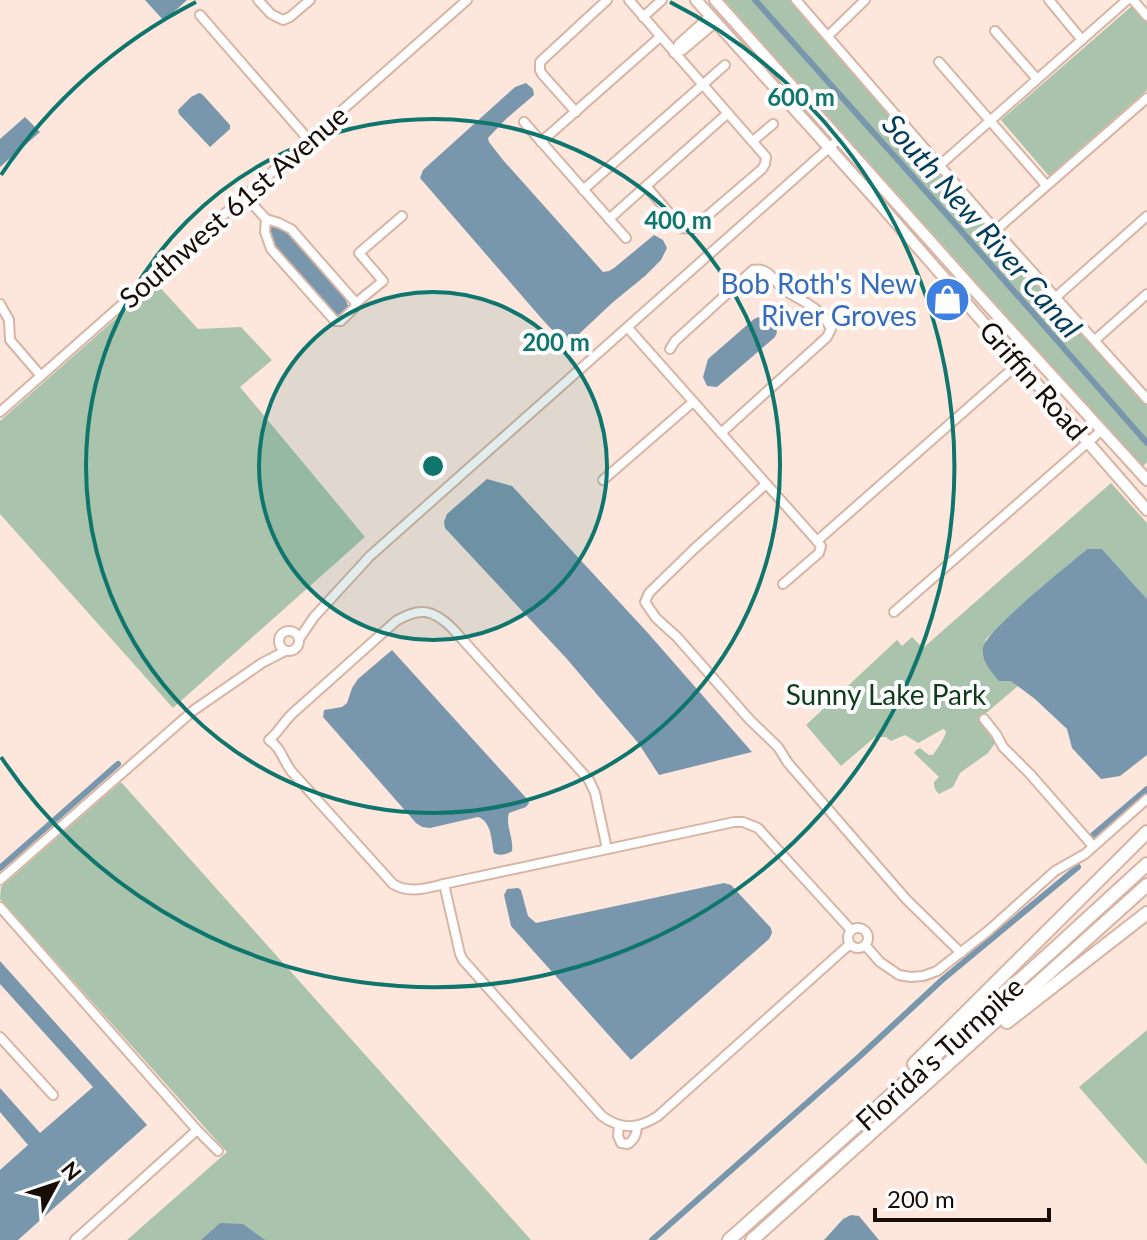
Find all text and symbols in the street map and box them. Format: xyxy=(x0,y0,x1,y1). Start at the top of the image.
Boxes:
text: 600 m xyxy=(767,82,835,111)
street label: Southwest 61st Avenue xyxy=(112,97,354,315)
water label: South New River Canal xyxy=(876,106,1090,344)
text: 400 m xyxy=(644,205,712,234)
place label: Bob Roth's New River Groves xyxy=(720,266,917,332)
shop icon: Bob Roth's New River Groves xyxy=(924,275,972,323)
street label: Griffin Road xyxy=(973,313,1095,447)
text: 200 m xyxy=(522,327,590,356)
centre of rings xyxy=(419,452,447,480)
park label: Sunny Lake Park xyxy=(786,677,987,711)
street label: Florida's Turnpike xyxy=(848,969,1030,1137)
north arrow xyxy=(16,1144,96,1224)
text: N xyxy=(56,1156,87,1186)
scale bar xyxy=(875,1172,1049,1222)
text: 200 m xyxy=(887,1184,955,1213)

